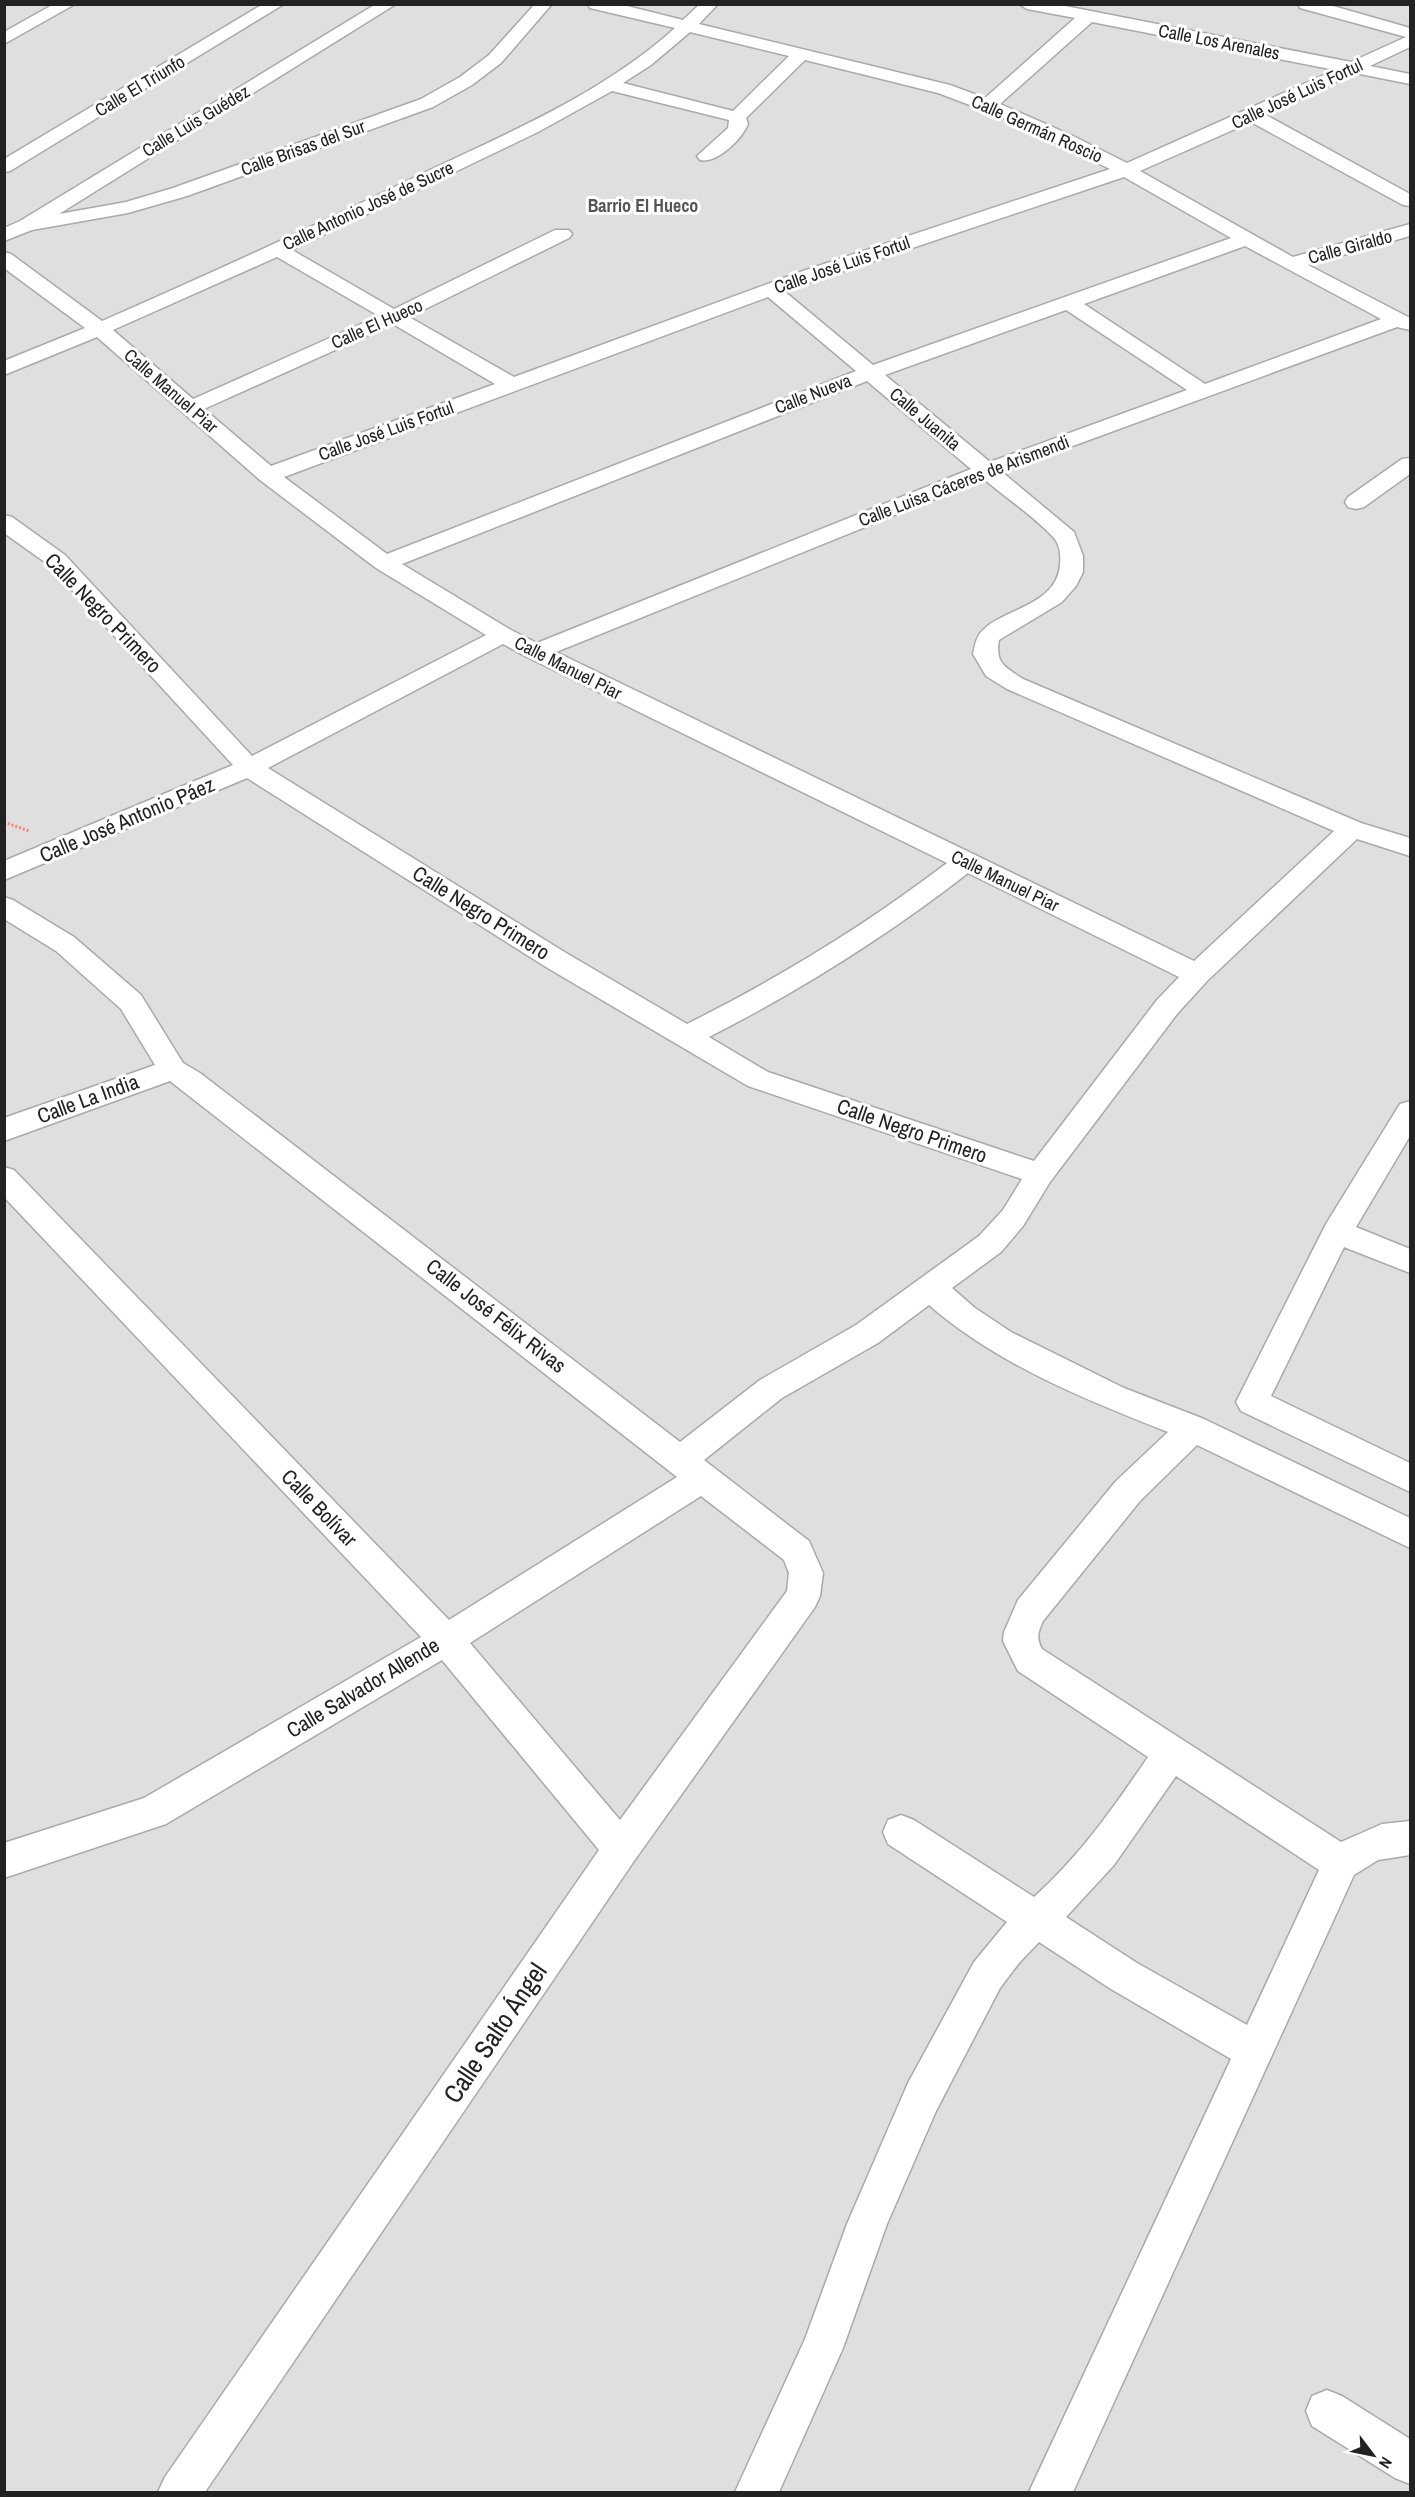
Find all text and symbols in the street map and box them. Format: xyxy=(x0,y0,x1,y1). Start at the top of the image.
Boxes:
street label: Calle Los Arenales xyxy=(1156,17,1282,66)
street label: Calle El Triunfo xyxy=(90,49,189,122)
street label: Calle José Luis Fortul xyxy=(1227,52,1366,135)
street label: Calle Luis Guédez xyxy=(137,79,254,163)
street label: Calle Germán Roscio xyxy=(968,88,1107,169)
street label: Calle Brisas del Sur xyxy=(237,113,368,182)
street label: Calle Antonio José de Sucre xyxy=(278,155,457,256)
district label: Barrio El Hueco xyxy=(588,193,698,218)
street label: Calle Giraldo xyxy=(1305,223,1395,270)
street label: Calle José Luis Fortul xyxy=(771,230,913,299)
street label: Calle El Hueco xyxy=(327,292,426,355)
street label: Calle Manuel Piar xyxy=(119,343,224,439)
street label: Calle Nueva xyxy=(771,367,855,420)
street label: Calle Juanita xyxy=(884,381,966,456)
street label: Calle José Luis Fortul xyxy=(315,394,457,467)
street label: Calle Luisa Cáceres de Arismendi xyxy=(855,429,1073,532)
street label: Calle Negro Primero xyxy=(38,546,168,679)
street label: Calle Manuel Piar xyxy=(510,630,626,705)
street label: Calle José Antonio Páez xyxy=(35,769,219,870)
street label: Calle Manuel Piar xyxy=(947,844,1063,918)
street label: Calle Negro Primero xyxy=(407,859,555,966)
street label: Calle La India xyxy=(33,1067,143,1130)
street label: Calle Negro Primero xyxy=(833,1091,991,1170)
street label: Calle José Félix Rivas xyxy=(420,1252,572,1380)
street label: Calle Bolívar xyxy=(275,1462,364,1553)
street label: Calle Salvador Allende xyxy=(281,1631,444,1745)
street label: Calle Salto Ángel xyxy=(435,1956,554,2110)
north arrow xyxy=(1343,2425,1403,2485)
text: N xyxy=(1374,2453,1398,2473)

